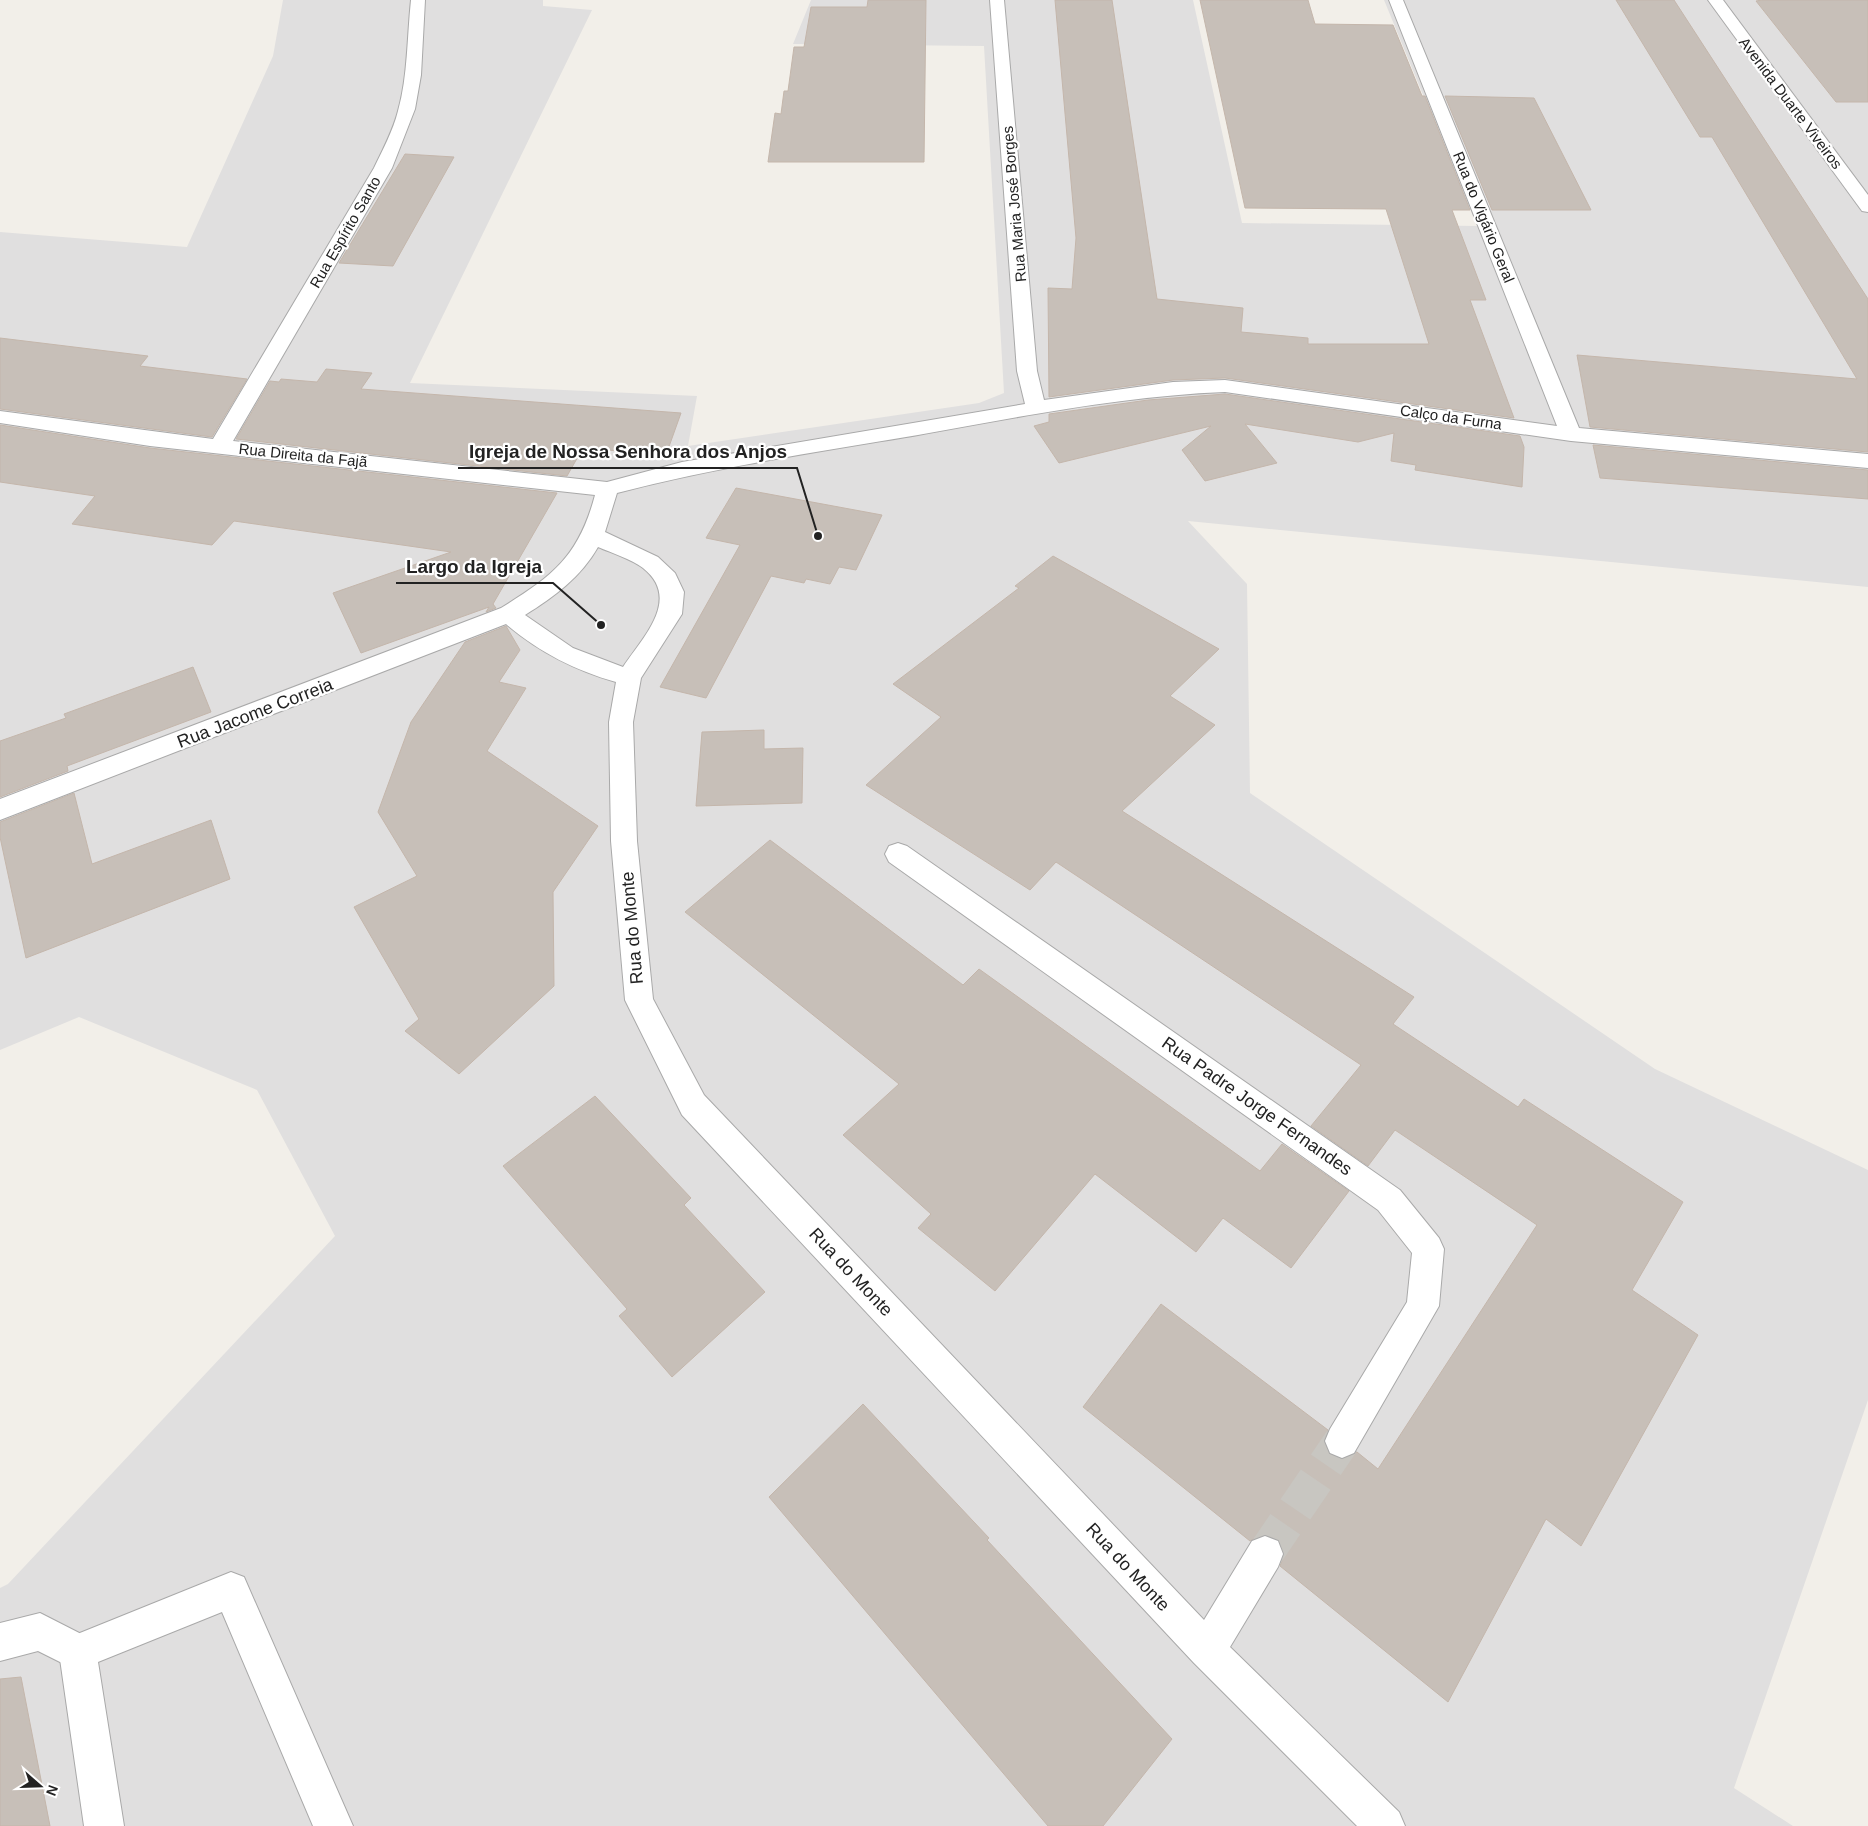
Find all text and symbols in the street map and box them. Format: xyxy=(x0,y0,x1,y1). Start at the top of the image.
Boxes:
street label: Avenida Duarte Viveiros xyxy=(1736,34,1846,172)
street label: Rua Maria José Borges xyxy=(999,125,1029,283)
street label: Rua do Vigário Geral xyxy=(1450,149,1518,285)
street label: Rua Espírito Santo xyxy=(306,173,384,291)
street label: Calço da Furna xyxy=(1399,401,1504,433)
callout: Igreja de Nossa Senhora dos Anjos xyxy=(458,434,797,468)
street label: Rua Direita da Fajã xyxy=(238,440,369,470)
text: Igreja de Nossa Senhora dos Anjos xyxy=(469,441,787,462)
callout: Largo da Igreja xyxy=(396,549,553,583)
text: Largo da Igreja xyxy=(406,556,543,577)
street label: Rua Jacome Correia xyxy=(174,674,337,752)
street label: Rua do Monte xyxy=(617,871,647,985)
street label: Rua Padre Jorge Fernandes xyxy=(1158,1033,1356,1179)
street label: Rua do Monte xyxy=(805,1224,897,1320)
street label: Rua do Monte xyxy=(1082,1519,1174,1615)
north arrow xyxy=(15,1761,65,1811)
text: N xyxy=(43,1783,61,1798)

